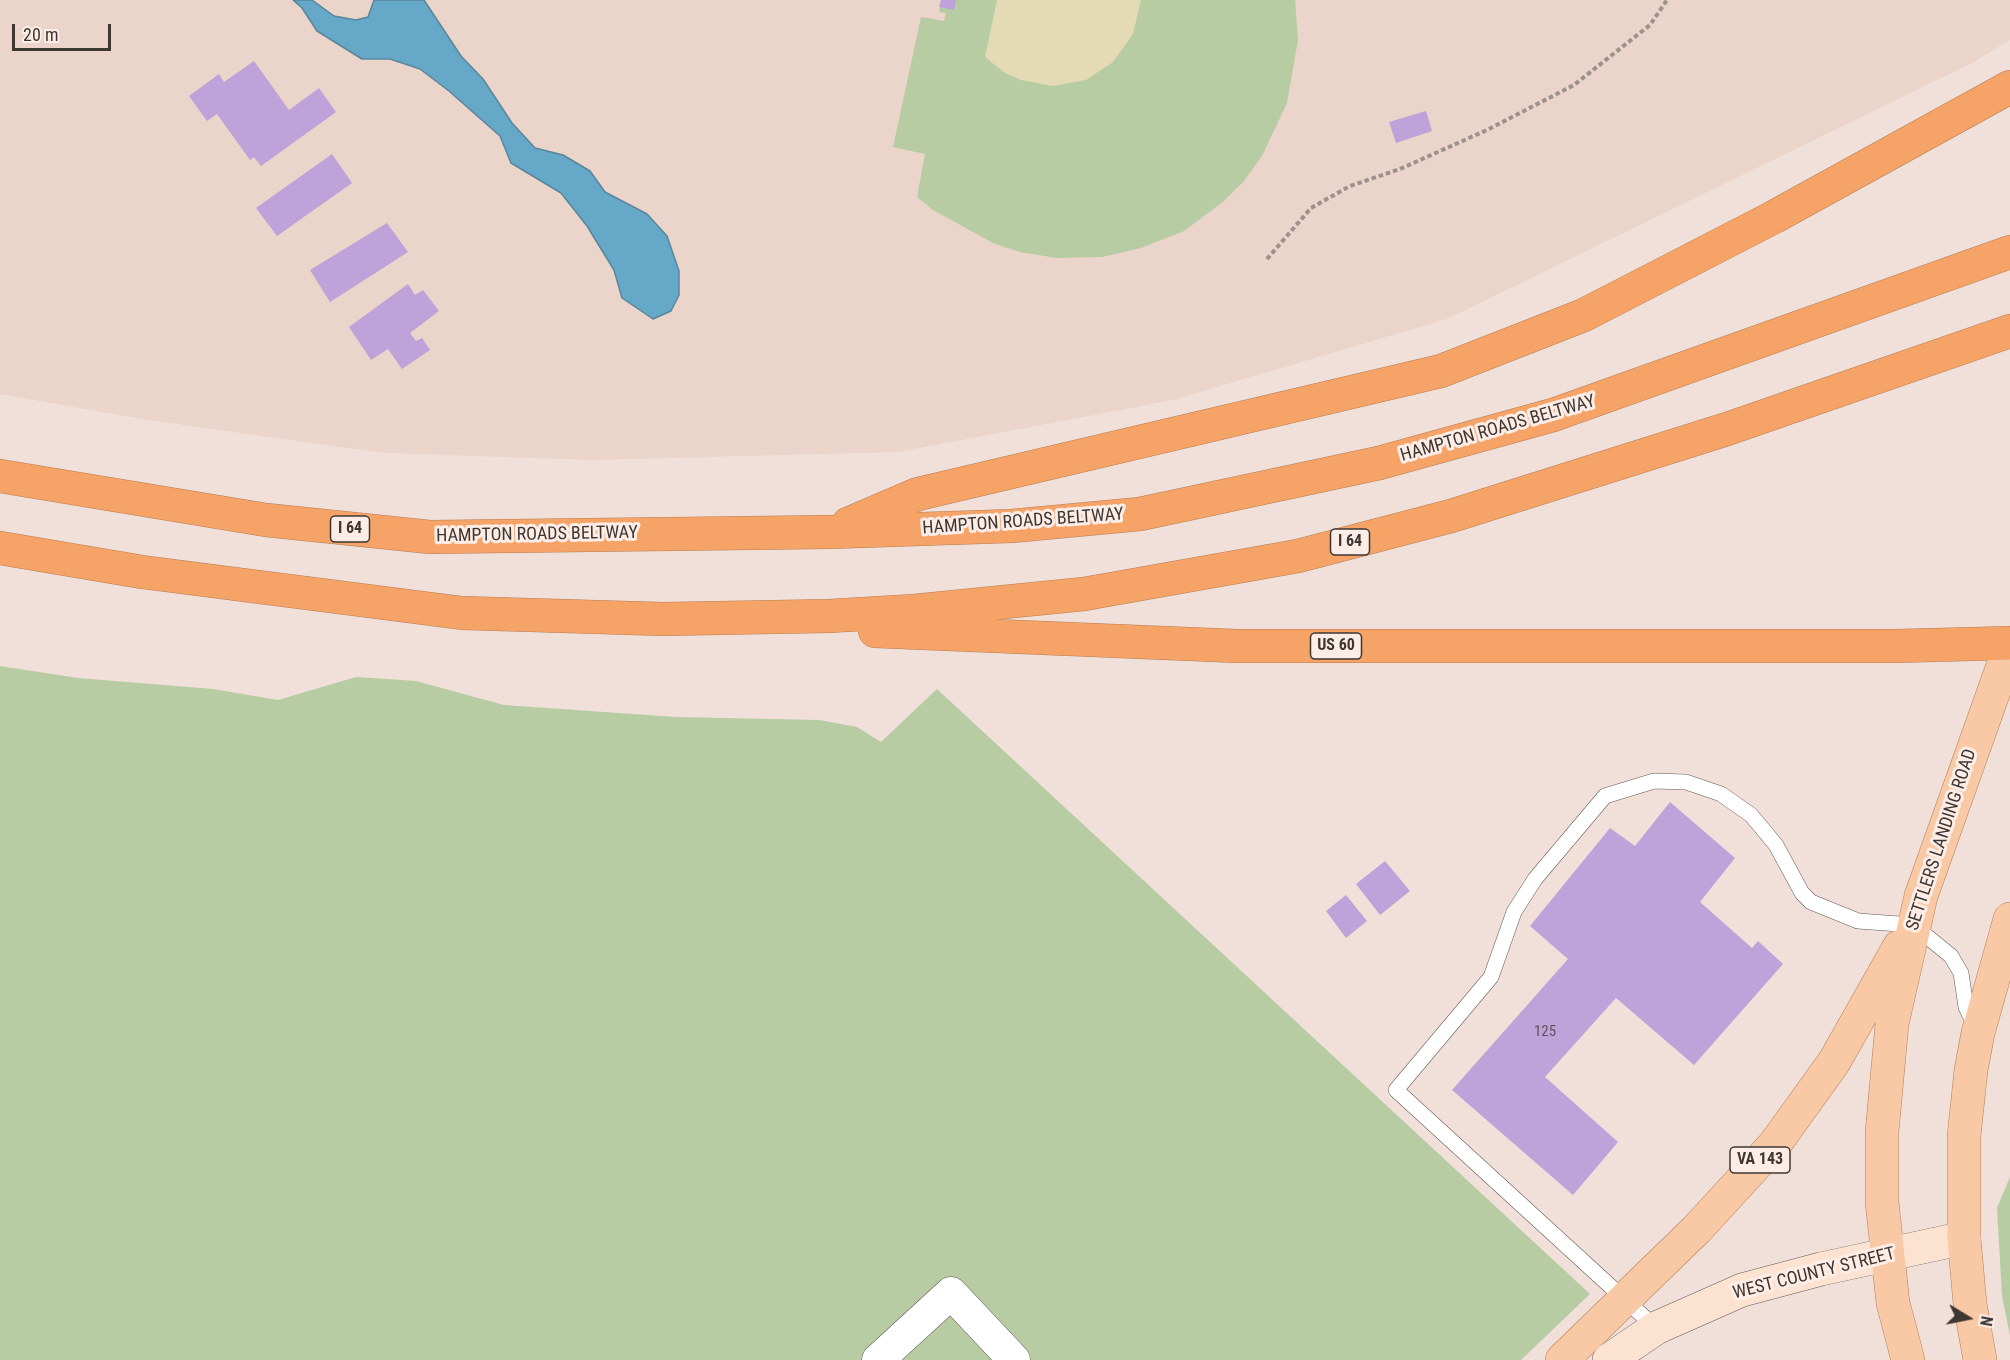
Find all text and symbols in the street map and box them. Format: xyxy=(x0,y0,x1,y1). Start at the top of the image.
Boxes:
scale bar xyxy=(15,12,114,50)
text: 20 m xyxy=(23,24,58,45)
street label: HAMPTON ROADS BELTWAY xyxy=(1398,391,1598,467)
street label: HAMPTON ROADS BELTWAY xyxy=(922,504,1124,540)
road number: I 64 xyxy=(330,516,370,542)
street label: HAMPTON ROADS BELTWAY xyxy=(436,522,638,548)
road number: I 64 xyxy=(1330,529,1370,555)
road number: US 60 xyxy=(1310,633,1362,659)
street label: SETTLERS LANDING ROAD xyxy=(1902,746,1982,934)
house number: 125 xyxy=(1534,1023,1556,1041)
road number: VA 143 xyxy=(1730,1147,1790,1173)
street label: WEST COUNTY STREET xyxy=(1731,1243,1897,1305)
north arrow xyxy=(1938,1288,1998,1348)
text: N xyxy=(1976,1315,1996,1328)

